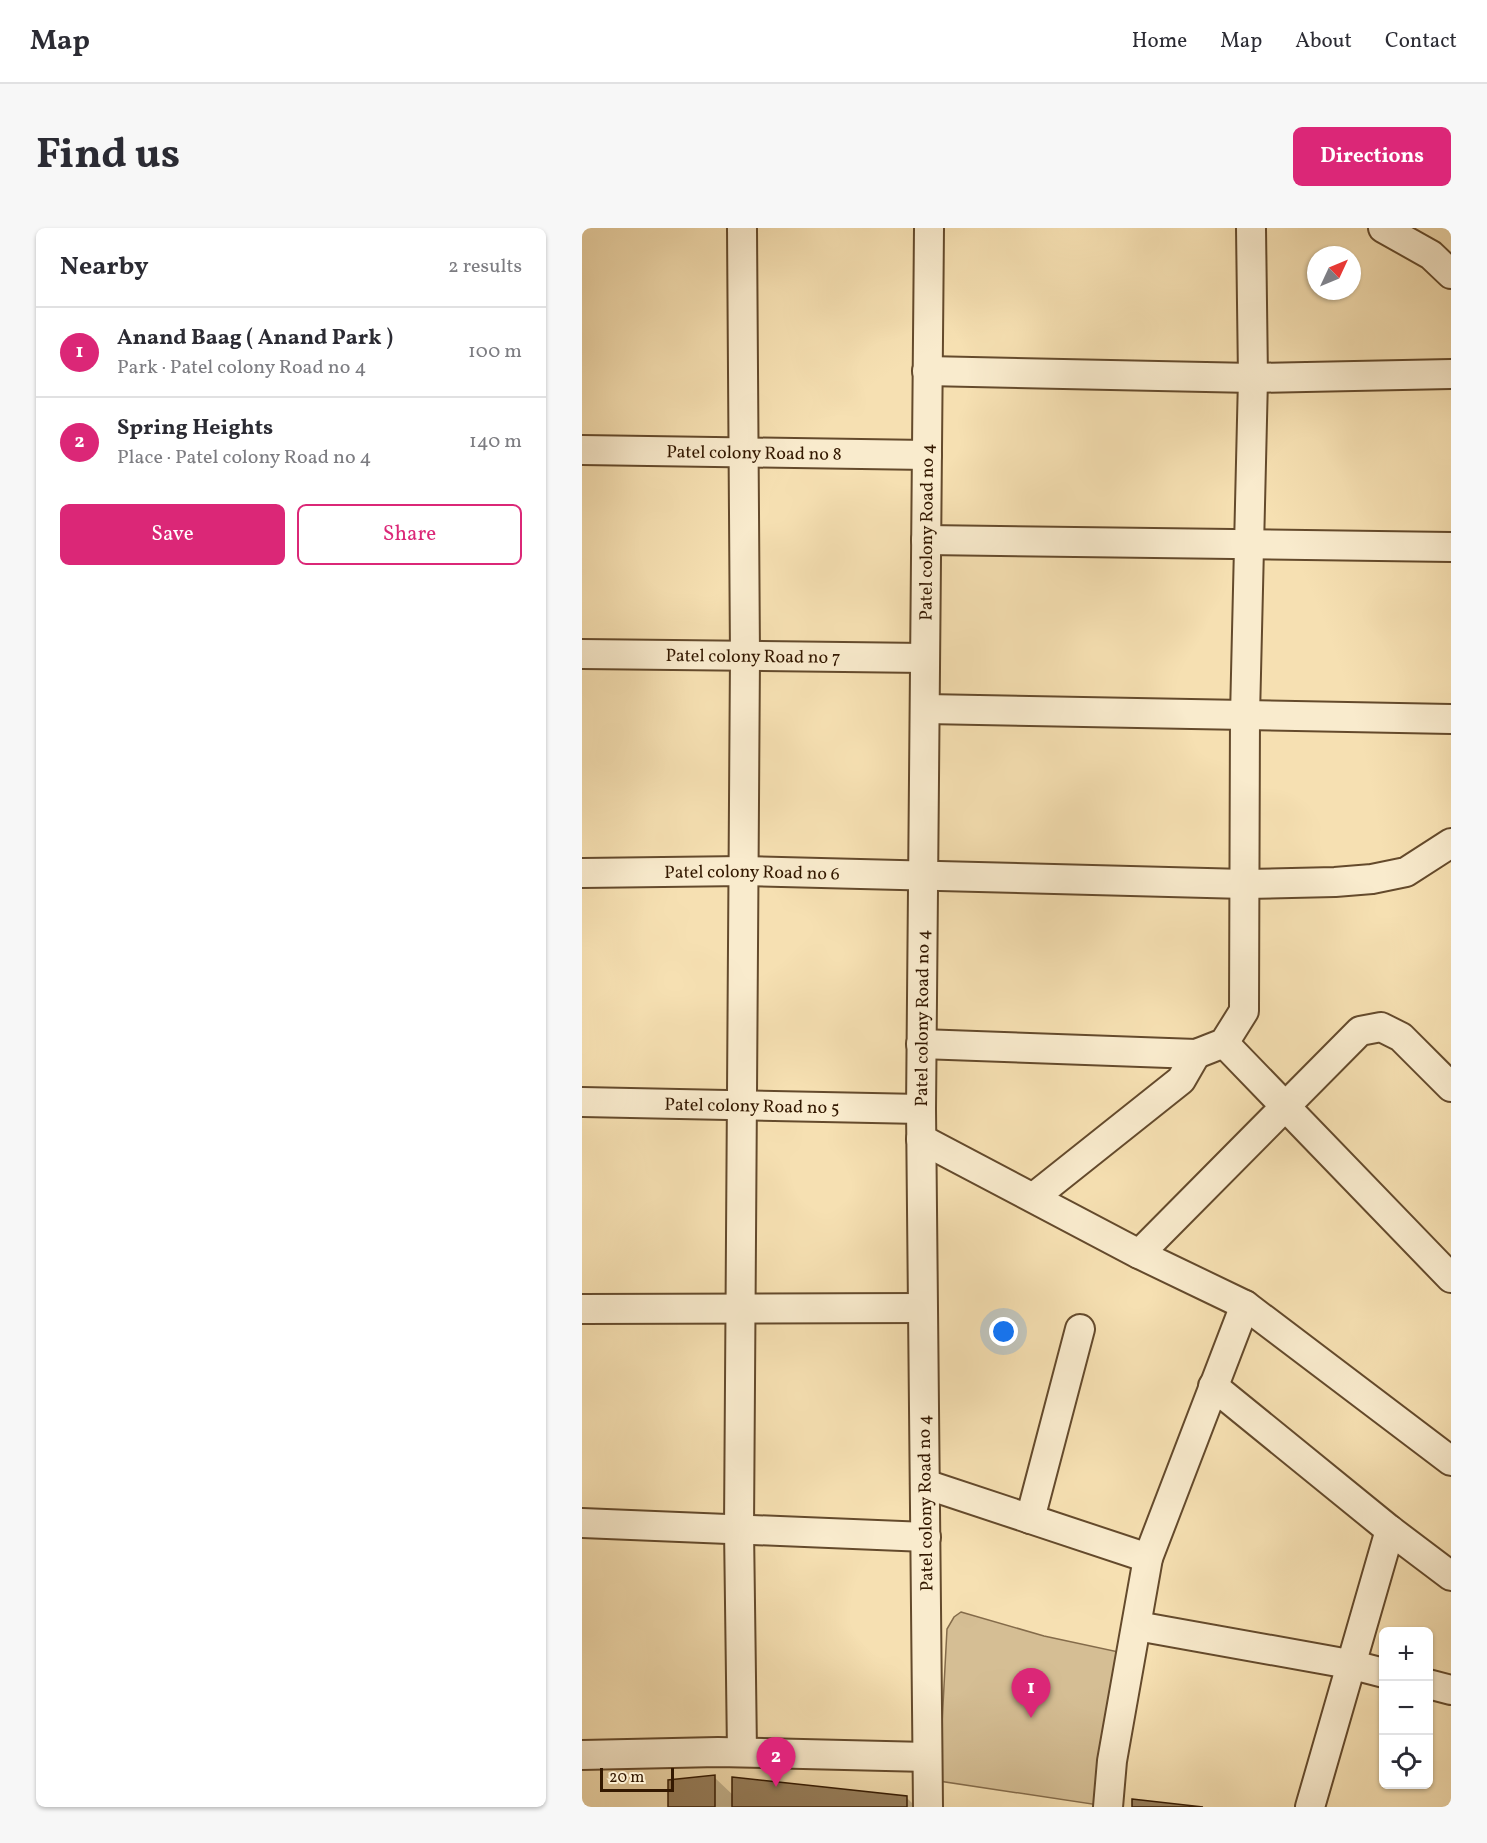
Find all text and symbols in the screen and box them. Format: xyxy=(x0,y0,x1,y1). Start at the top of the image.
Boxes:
text: Map xyxy=(30,22,90,61)
text: Home xyxy=(1132,27,1187,56)
text: Map xyxy=(1220,27,1262,56)
text: About xyxy=(1295,27,1352,56)
text: Contact xyxy=(1385,27,1457,56)
text: Find us xyxy=(36,127,180,186)
button: Directions xyxy=(1293,127,1451,186)
north arrow xyxy=(1307,246,1361,300)
text: Nearby xyxy=(60,249,149,285)
text: 2 results xyxy=(448,253,522,281)
text: Anand Baag ( Anand Park ) xyxy=(117,323,393,354)
text: 1 xyxy=(75,338,84,366)
text: 100 m xyxy=(468,338,522,366)
text: Park · Patel colony Road no 4 xyxy=(117,354,366,382)
text: Spring Heights xyxy=(117,413,273,444)
text: 2 xyxy=(74,428,85,456)
text: 140 m xyxy=(469,428,522,456)
street label: Patel colony Road no 8 xyxy=(666,440,842,468)
street label: Patel colony Road no 4 xyxy=(914,443,941,621)
text: Place · Patel colony Road no 4 xyxy=(117,444,372,472)
button: Save xyxy=(60,504,285,565)
button: Share xyxy=(297,504,522,565)
street label: Patel colony Road no 7 xyxy=(665,644,841,671)
street label: Patel colony Road no 6 xyxy=(664,860,840,887)
street label: Patel colony Road no 4 xyxy=(910,929,937,1107)
street label: Patel colony Road no 5 xyxy=(664,1093,840,1121)
your location xyxy=(989,1317,1018,1346)
street label: Patel colony Road no 4 xyxy=(912,1414,941,1592)
map controls xyxy=(1379,1627,1433,1789)
button: + xyxy=(1379,1627,1433,1681)
pin: 1 xyxy=(1012,1668,1050,1718)
button: − xyxy=(1379,1681,1433,1735)
button: locate xyxy=(1379,1735,1433,1789)
pin: 2 xyxy=(756,1738,796,1787)
scale bar xyxy=(600,1765,674,1792)
text: 20 m xyxy=(609,1767,644,1789)

